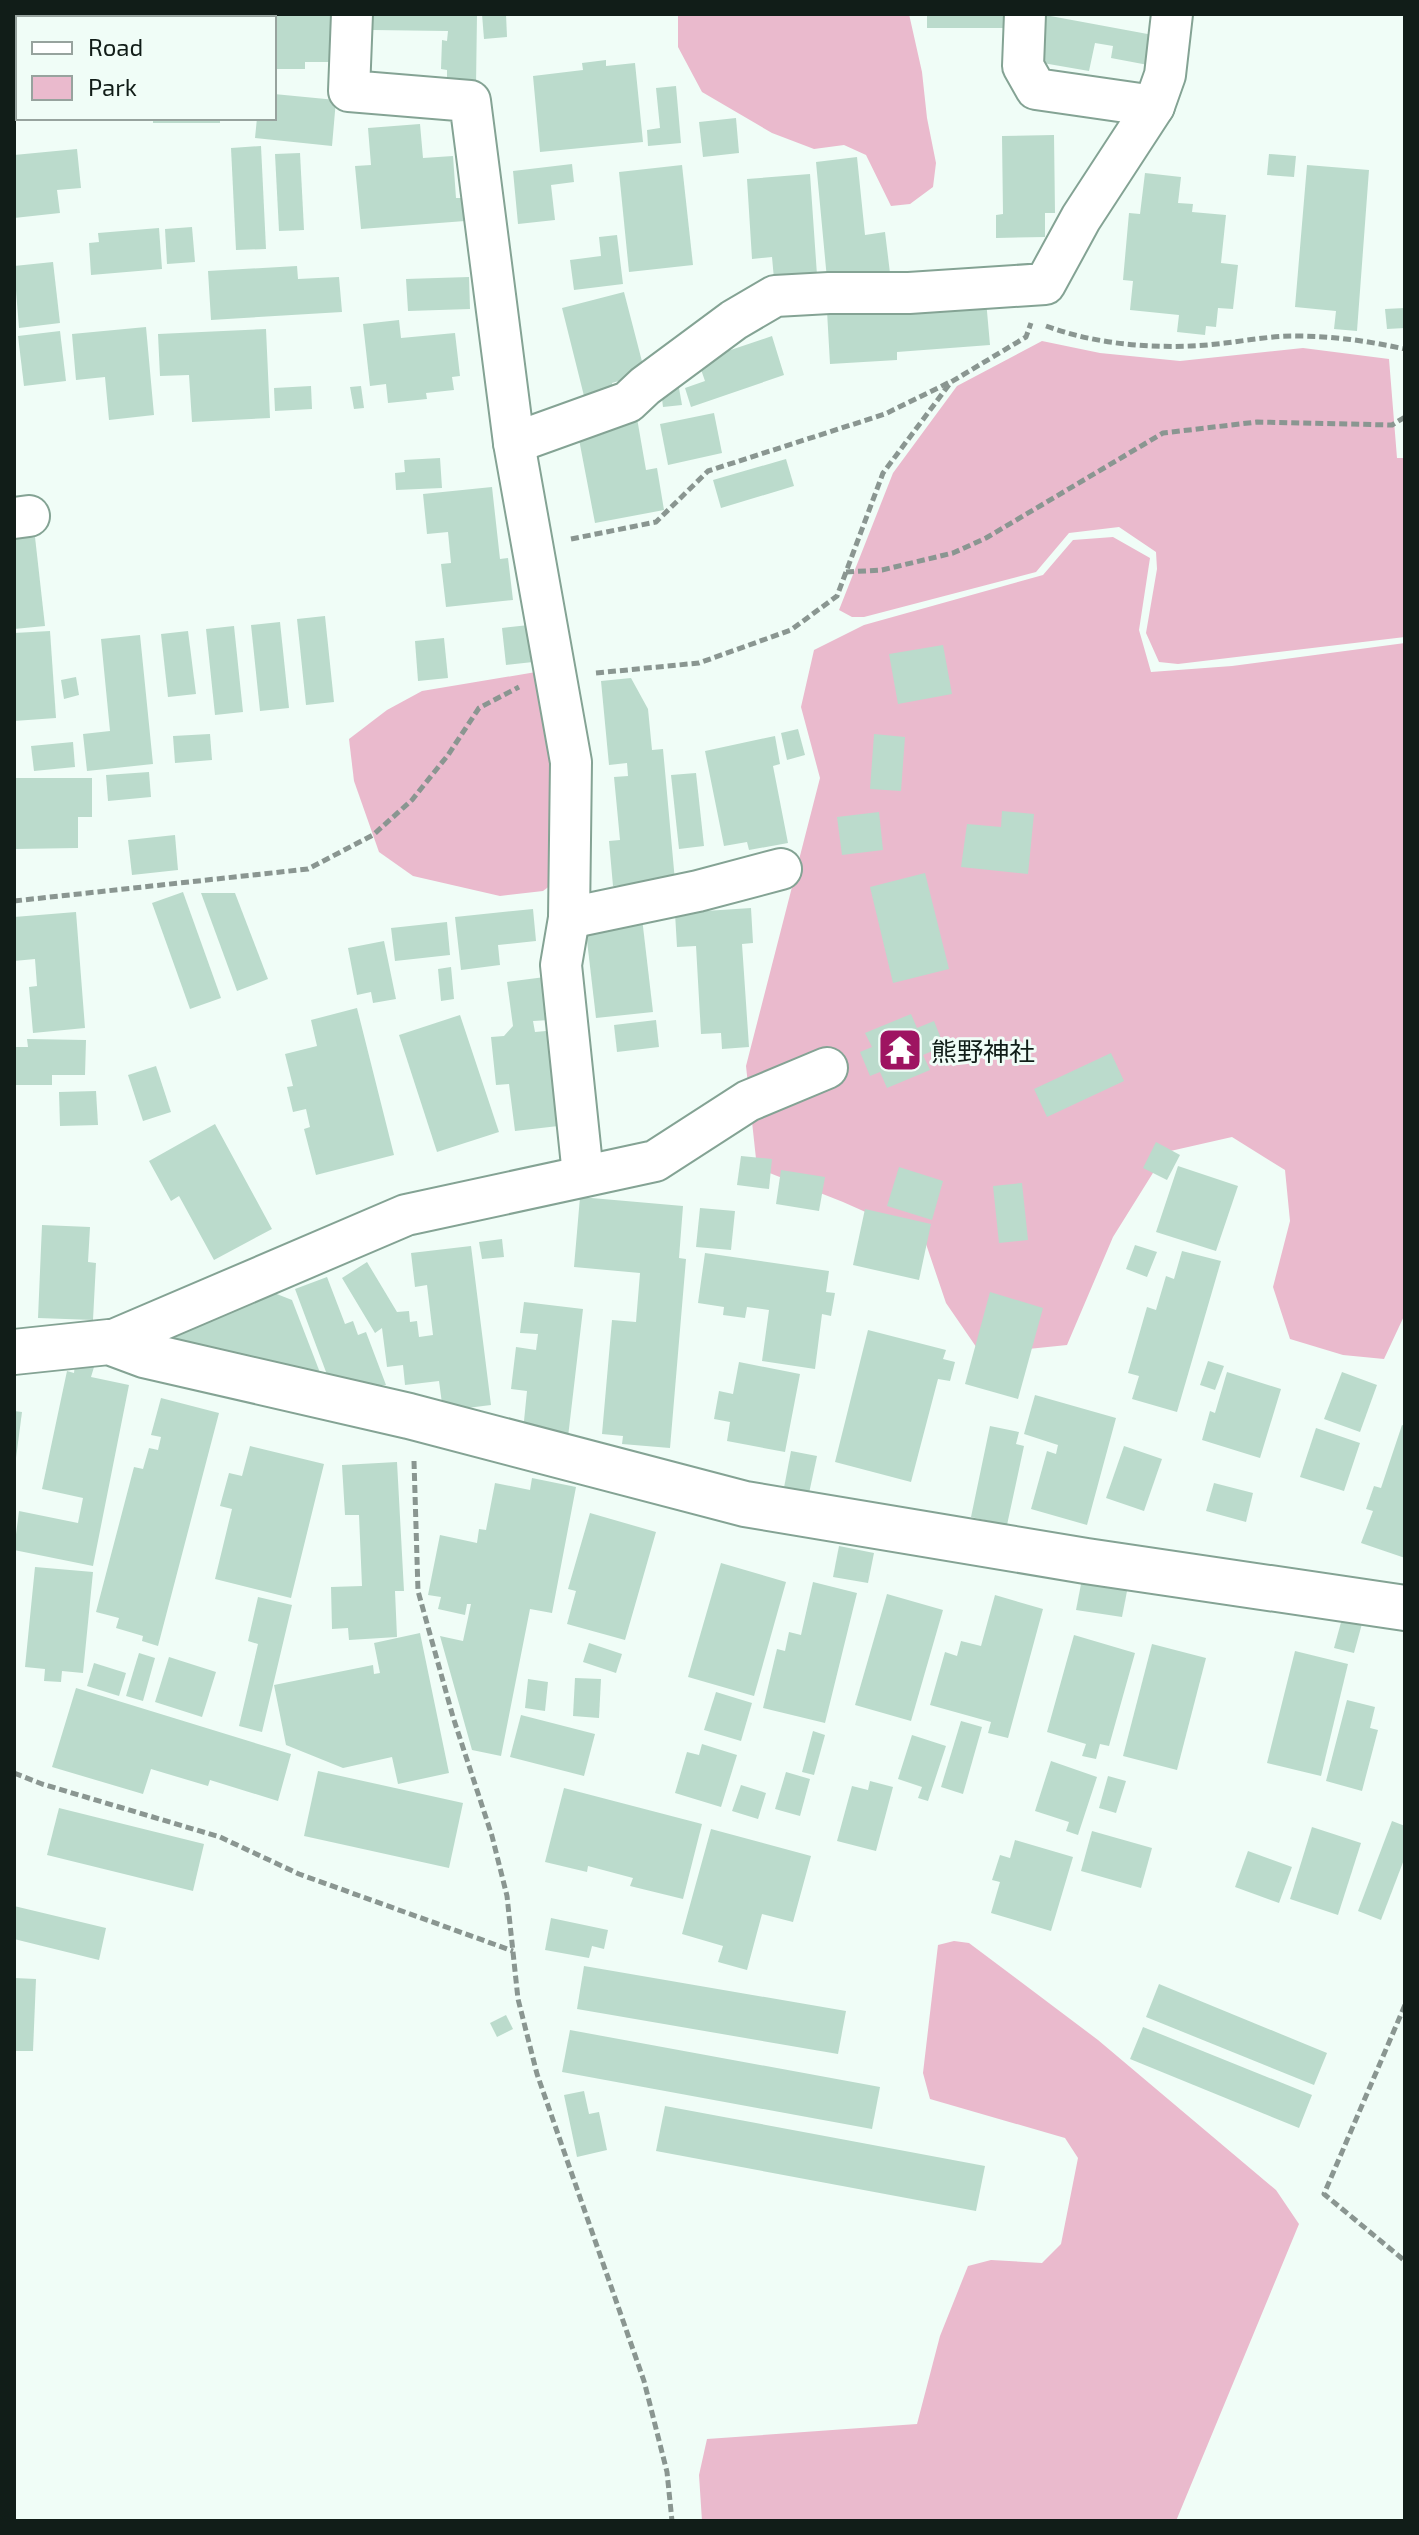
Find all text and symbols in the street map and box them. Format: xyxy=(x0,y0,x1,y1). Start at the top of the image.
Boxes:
legend xyxy=(16,16,276,120)
text: Road xyxy=(88,32,143,61)
text: Park xyxy=(88,72,137,101)
temple icon: 熊野神社 xyxy=(876,1026,924,1074)
place label: 熊野神社 xyxy=(931,1035,1035,1066)

